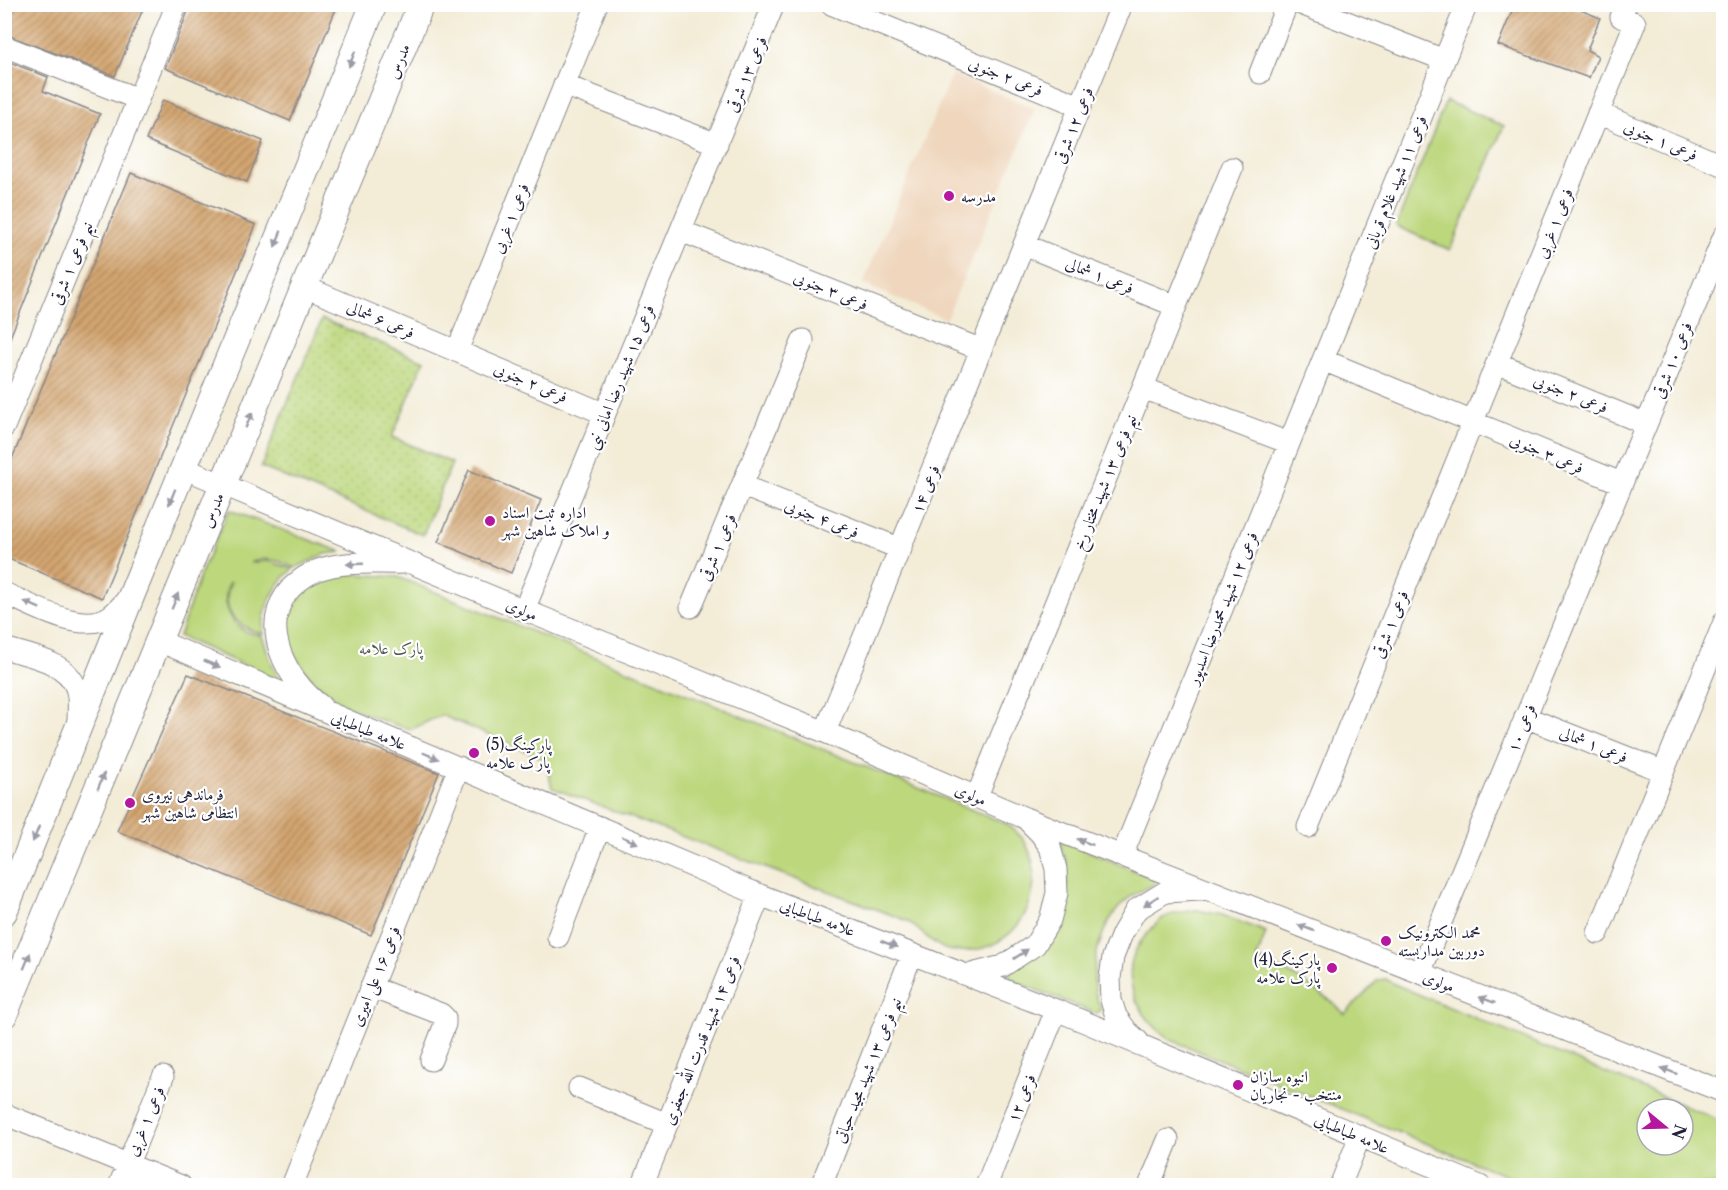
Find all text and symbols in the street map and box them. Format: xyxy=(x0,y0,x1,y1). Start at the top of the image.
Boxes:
street label: فرعی ۱۳ شرقی xyxy=(721,33,772,115)
street label: مدرس xyxy=(382,41,414,81)
one-way arrow xyxy=(347,50,357,68)
street label: فرعی ۲ جنوبی xyxy=(965,52,1046,102)
street label: فرعی ۱۲ شرقی xyxy=(1049,84,1098,166)
street label: فرعی ۱۱ شهید غلام قربانی xyxy=(1359,112,1435,253)
street label: فرعی ۱ جنوبی xyxy=(1620,116,1701,166)
street label: فرعی ۱ غربی xyxy=(487,180,535,257)
street label: فرعی ۱ غربی xyxy=(1531,185,1579,262)
place label: مدرسه xyxy=(961,186,996,206)
marker: مدرسه xyxy=(942,189,956,203)
street label: نیم فرعی ۱ شرقی xyxy=(45,219,103,310)
one-way arrow xyxy=(273,230,282,248)
street label: فرعی ۱ شمالی xyxy=(1063,252,1137,299)
street label: فرعی ۳ جنوبی xyxy=(790,266,871,316)
street label: فرعی ۶ شمالی xyxy=(344,296,418,343)
street label: فرعی ۱۵ شهید رضا امانی نبی xyxy=(582,302,661,453)
street label: فرعی ۱۰ شرقی xyxy=(1648,319,1697,401)
street label: فرعی ۲ جنوبی xyxy=(490,358,571,408)
street label: فرعی ۲ جنوبی xyxy=(1530,369,1611,419)
one-way arrow xyxy=(244,411,254,429)
street label: نیم فرعی ۱۳ شهید مختار رخ xyxy=(1068,411,1147,555)
street label: فرعی ۳ جنوبی xyxy=(1506,429,1587,479)
street label: فرعی ۱۴ xyxy=(906,462,945,516)
one-way arrow xyxy=(167,488,176,506)
street label: مدرس xyxy=(196,490,228,530)
street label: فرعی ۴ جنوبی xyxy=(781,494,862,544)
place label: اداره ثبت اسناد و املاک شاهین شهر xyxy=(500,502,610,541)
street label: فرعی ۱ شرقی xyxy=(694,510,741,584)
marker: اداره ثبت اسناد و املاک شاهین شهر xyxy=(483,514,497,528)
street label: فرعی ۱۲ شهید محمدرضا اسدپور xyxy=(1181,529,1264,690)
one-way arrow xyxy=(346,560,365,569)
street label: فرعی ۱ شرقی xyxy=(1367,587,1414,661)
one-way arrow xyxy=(170,591,180,609)
street label: مولوی xyxy=(503,593,541,625)
one-way arrow xyxy=(23,600,41,610)
park label: پارک علامه xyxy=(359,638,424,660)
one-way arrow xyxy=(204,659,222,669)
street label: فرعی ۱۰ xyxy=(1502,701,1541,755)
street label: علامه طباطبایی xyxy=(328,706,409,755)
street label: فرعی ۱ شمالی xyxy=(1557,721,1631,768)
place label: پارکینگ(5) پارک علامه xyxy=(486,734,553,774)
marker: پارکینگ(5) پارک علامه xyxy=(467,746,481,760)
one-way arrow xyxy=(422,752,440,761)
one-way arrow xyxy=(97,772,106,790)
street label: مولوی xyxy=(952,778,990,810)
place label: فرماندهی نیروی انتظامی شاهین شهر xyxy=(140,784,238,823)
marker: فرماندهی نیروی انتظامی شاهین شهر xyxy=(123,796,137,810)
one-way arrow xyxy=(31,825,41,843)
one-way arrow xyxy=(621,836,639,845)
one-way arrow xyxy=(1076,837,1094,847)
street label: علامه طباطبایی xyxy=(777,894,858,941)
one-way arrow xyxy=(1142,896,1159,907)
place label: محمد الکترونیک دوربین مداربسته xyxy=(1398,922,1485,960)
street label: فرعی ۱۶ علی امیری xyxy=(346,923,406,1030)
one-way arrow xyxy=(1297,923,1315,932)
marker: محمد الکترونیک دوربین مداربسته xyxy=(1379,934,1393,948)
one-way arrow xyxy=(880,940,898,950)
one-way arrow xyxy=(1013,948,1029,960)
place label: پارکینگ(4) پارک علامه xyxy=(1254,949,1321,989)
one-way arrow xyxy=(22,952,32,970)
street label: فرعی ۱۴ شهید قدرت الله جعفری xyxy=(656,952,745,1128)
marker: پارکینگ(4) پارک علامه xyxy=(1325,961,1339,975)
street label: مولوی xyxy=(1420,966,1458,997)
one-way arrow xyxy=(1478,994,1496,1004)
street label: نیم فرعی ۱۳ شهید مجید حیاتی xyxy=(829,995,912,1148)
place label: انبوه سازان منتخب - نجاریان xyxy=(1250,1066,1342,1105)
one-way arrow xyxy=(1660,1066,1678,1075)
street label: فرعی ۱۲ xyxy=(1002,1071,1041,1125)
marker: انبوه سازان منتخب - نجاریان xyxy=(1231,1078,1245,1092)
street label: فرعی ۱ غربی xyxy=(121,1083,170,1160)
north arrow xyxy=(1635,1097,1695,1157)
street label: علامه طباطبایی xyxy=(1311,1108,1392,1159)
text: N xyxy=(1667,1122,1691,1142)

